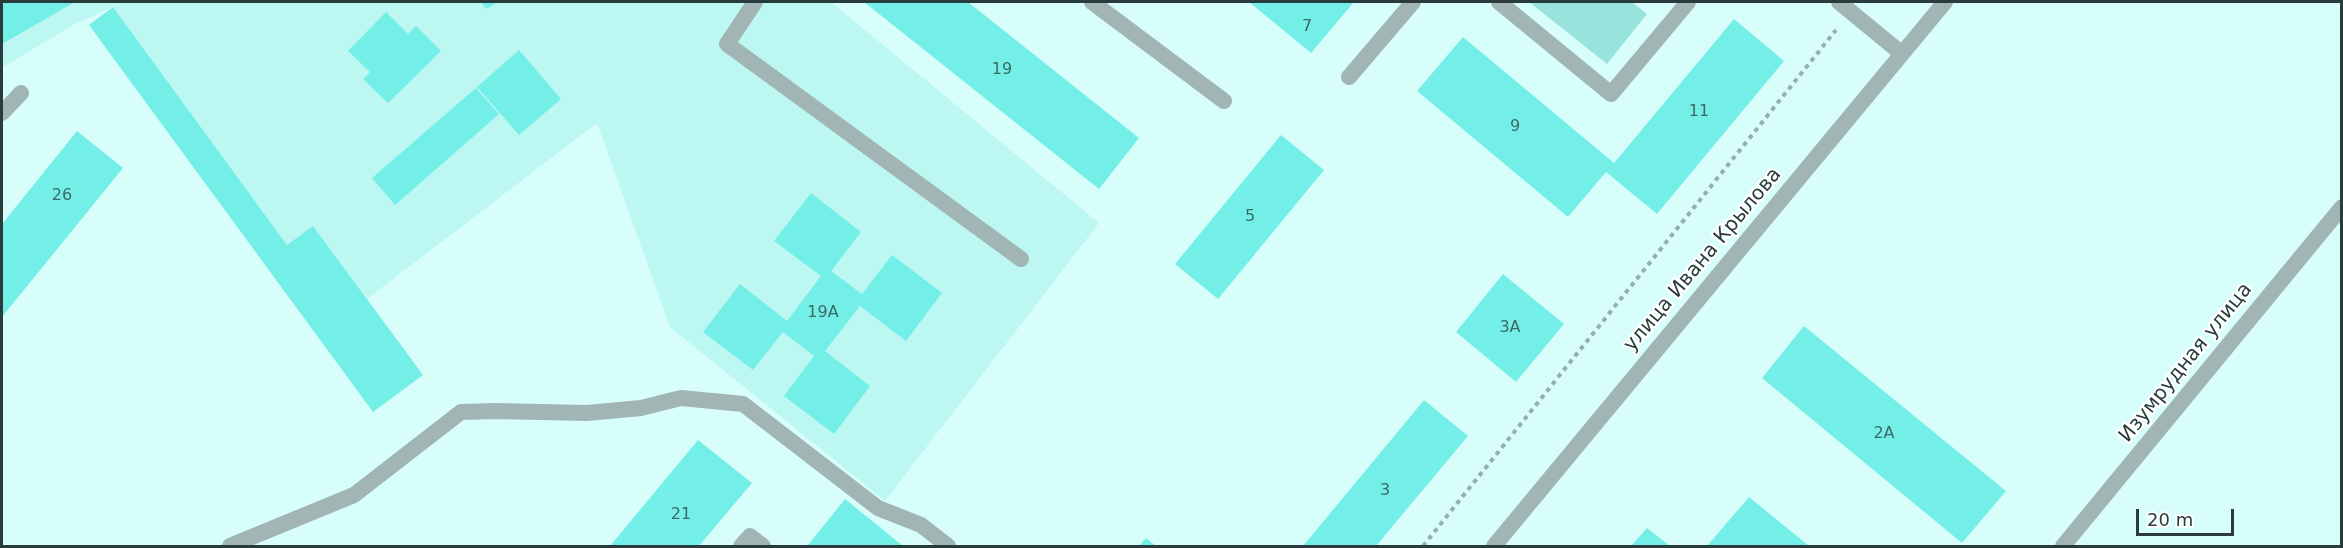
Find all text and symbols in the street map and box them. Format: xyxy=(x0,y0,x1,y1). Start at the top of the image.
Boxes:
house number: 7 xyxy=(1302,17,1312,37)
house number: 19 xyxy=(992,60,1012,80)
house number: 11 xyxy=(1689,102,1709,122)
house number: 9 xyxy=(1510,117,1520,137)
street label: улица Ивана Крылова xyxy=(1619,163,1787,357)
house number: 26 xyxy=(52,186,72,206)
house number: 5 xyxy=(1245,207,1255,227)
street label: Изумрудная улица xyxy=(2114,278,2258,448)
house number: 19А xyxy=(807,303,839,323)
house number: 3А xyxy=(1499,318,1521,338)
house number: 2А xyxy=(1873,424,1895,444)
house number: 3 xyxy=(1380,481,1390,501)
scale bar xyxy=(2139,497,2236,535)
house number: 21 xyxy=(671,505,691,525)
text: 20 m xyxy=(2147,509,2193,530)

